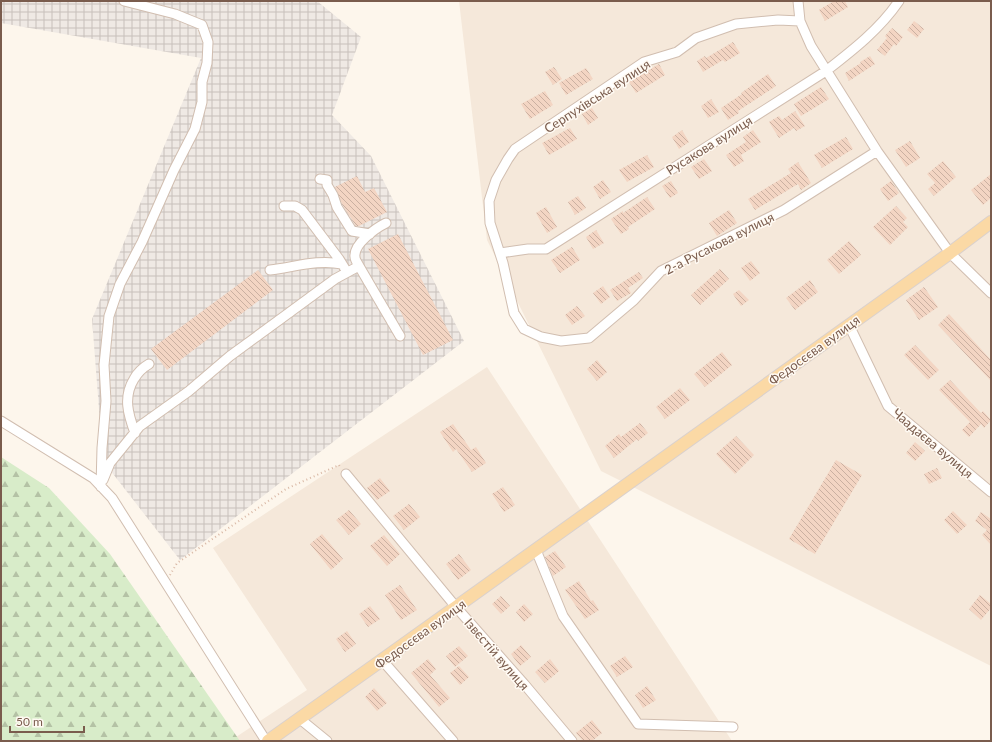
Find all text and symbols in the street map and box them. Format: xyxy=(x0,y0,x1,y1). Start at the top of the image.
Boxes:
street label: Серпухівська вулиця xyxy=(541,56,653,136)
street label: Русакова вулиця xyxy=(663,112,755,178)
street label: 2-а Русакова вулиця xyxy=(661,208,777,278)
street label: Федосєєва вулиця xyxy=(765,312,863,388)
street label: Чаадаєва вулиця xyxy=(890,405,976,481)
street label: Федосєєва вулиця xyxy=(371,596,469,672)
street label: Ізвєстій вулиця xyxy=(461,615,533,693)
scale bar xyxy=(10,708,84,734)
text: 50 m xyxy=(16,714,43,729)

